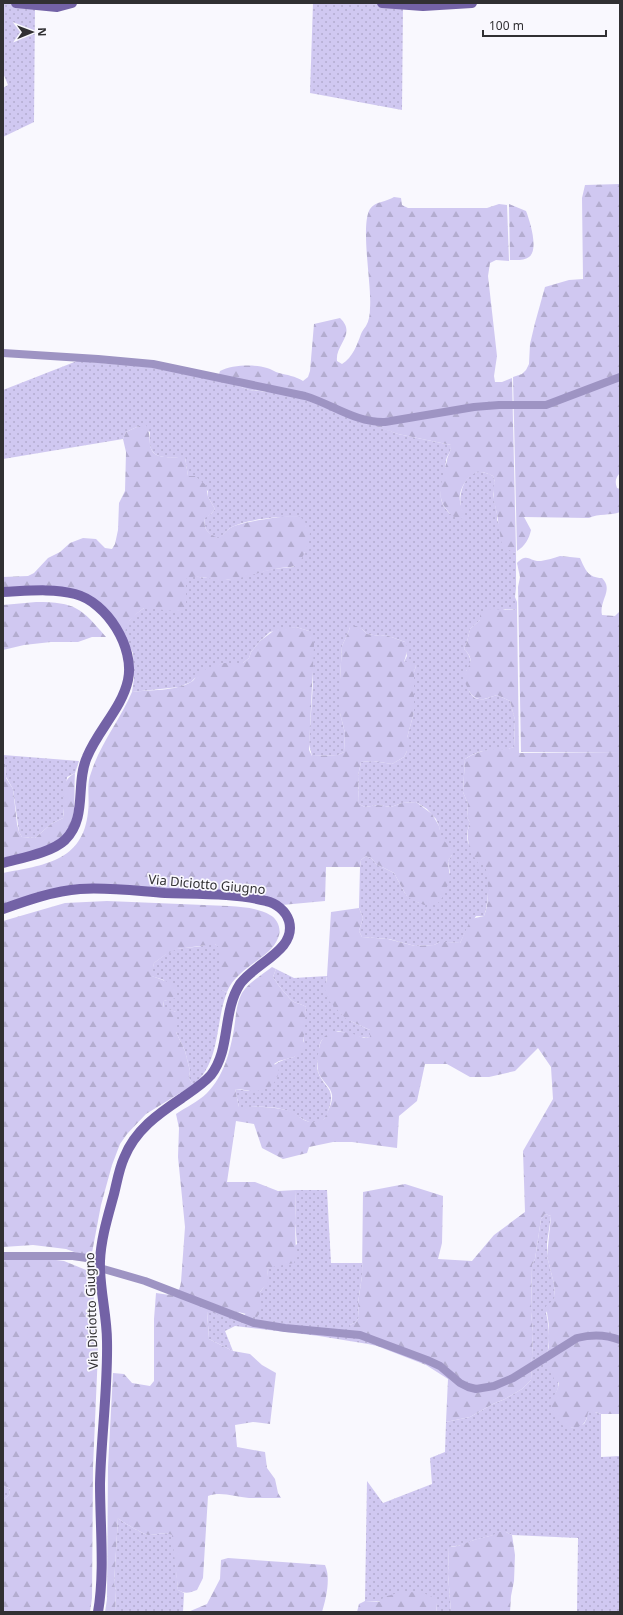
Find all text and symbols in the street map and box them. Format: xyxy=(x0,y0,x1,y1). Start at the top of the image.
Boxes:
north arrow xyxy=(12,12,52,52)
scale bar xyxy=(483,12,606,38)
text: 100 m xyxy=(489,17,524,34)
text: N xyxy=(35,27,50,36)
street label: Via Diciotto Giugno xyxy=(148,870,266,898)
street label: Via Diciotto Giugno xyxy=(80,1252,102,1370)

